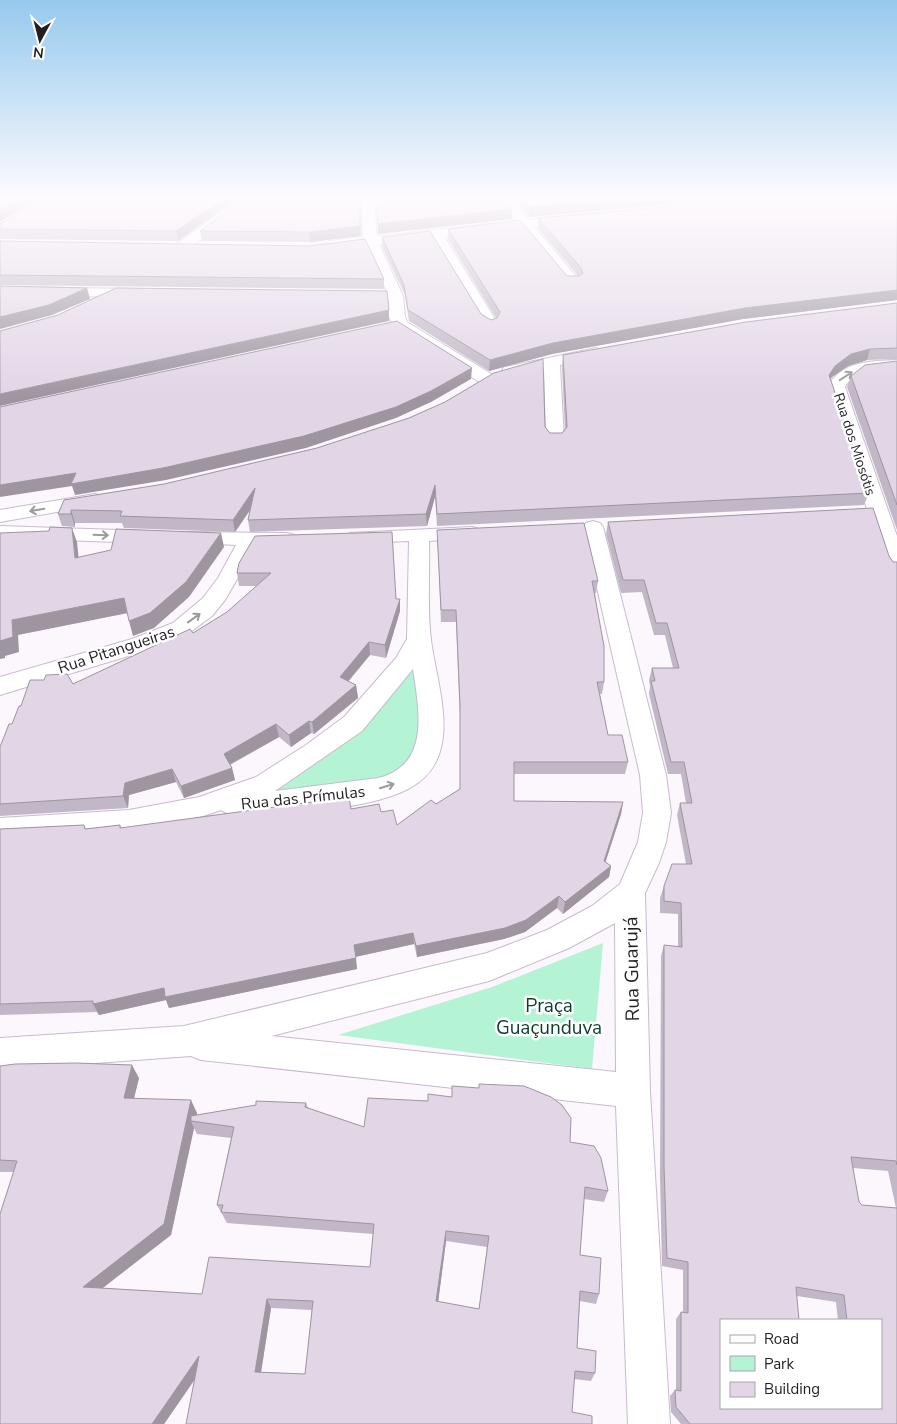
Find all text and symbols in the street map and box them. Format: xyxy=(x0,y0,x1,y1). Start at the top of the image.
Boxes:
north arrow xyxy=(15,15,65,65)
text: N xyxy=(32,42,45,62)
one-way arrow xyxy=(839,370,853,381)
street label: Rua dos Miosótis xyxy=(829,390,880,498)
one-way arrow xyxy=(29,505,45,515)
one-way arrow xyxy=(93,531,109,540)
one-way arrow xyxy=(187,613,200,624)
street label: Rua Pitangueiras xyxy=(55,621,178,679)
one-way arrow xyxy=(378,780,394,790)
street label: Rua das Prímulas xyxy=(240,781,366,815)
street label: Rua Guarujá xyxy=(618,916,646,1022)
park label: Praça Guaçunduva xyxy=(496,993,602,1041)
legend xyxy=(720,1319,882,1409)
text: Road xyxy=(764,1329,799,1349)
text: Park xyxy=(764,1354,794,1374)
text: Building xyxy=(764,1379,820,1399)

